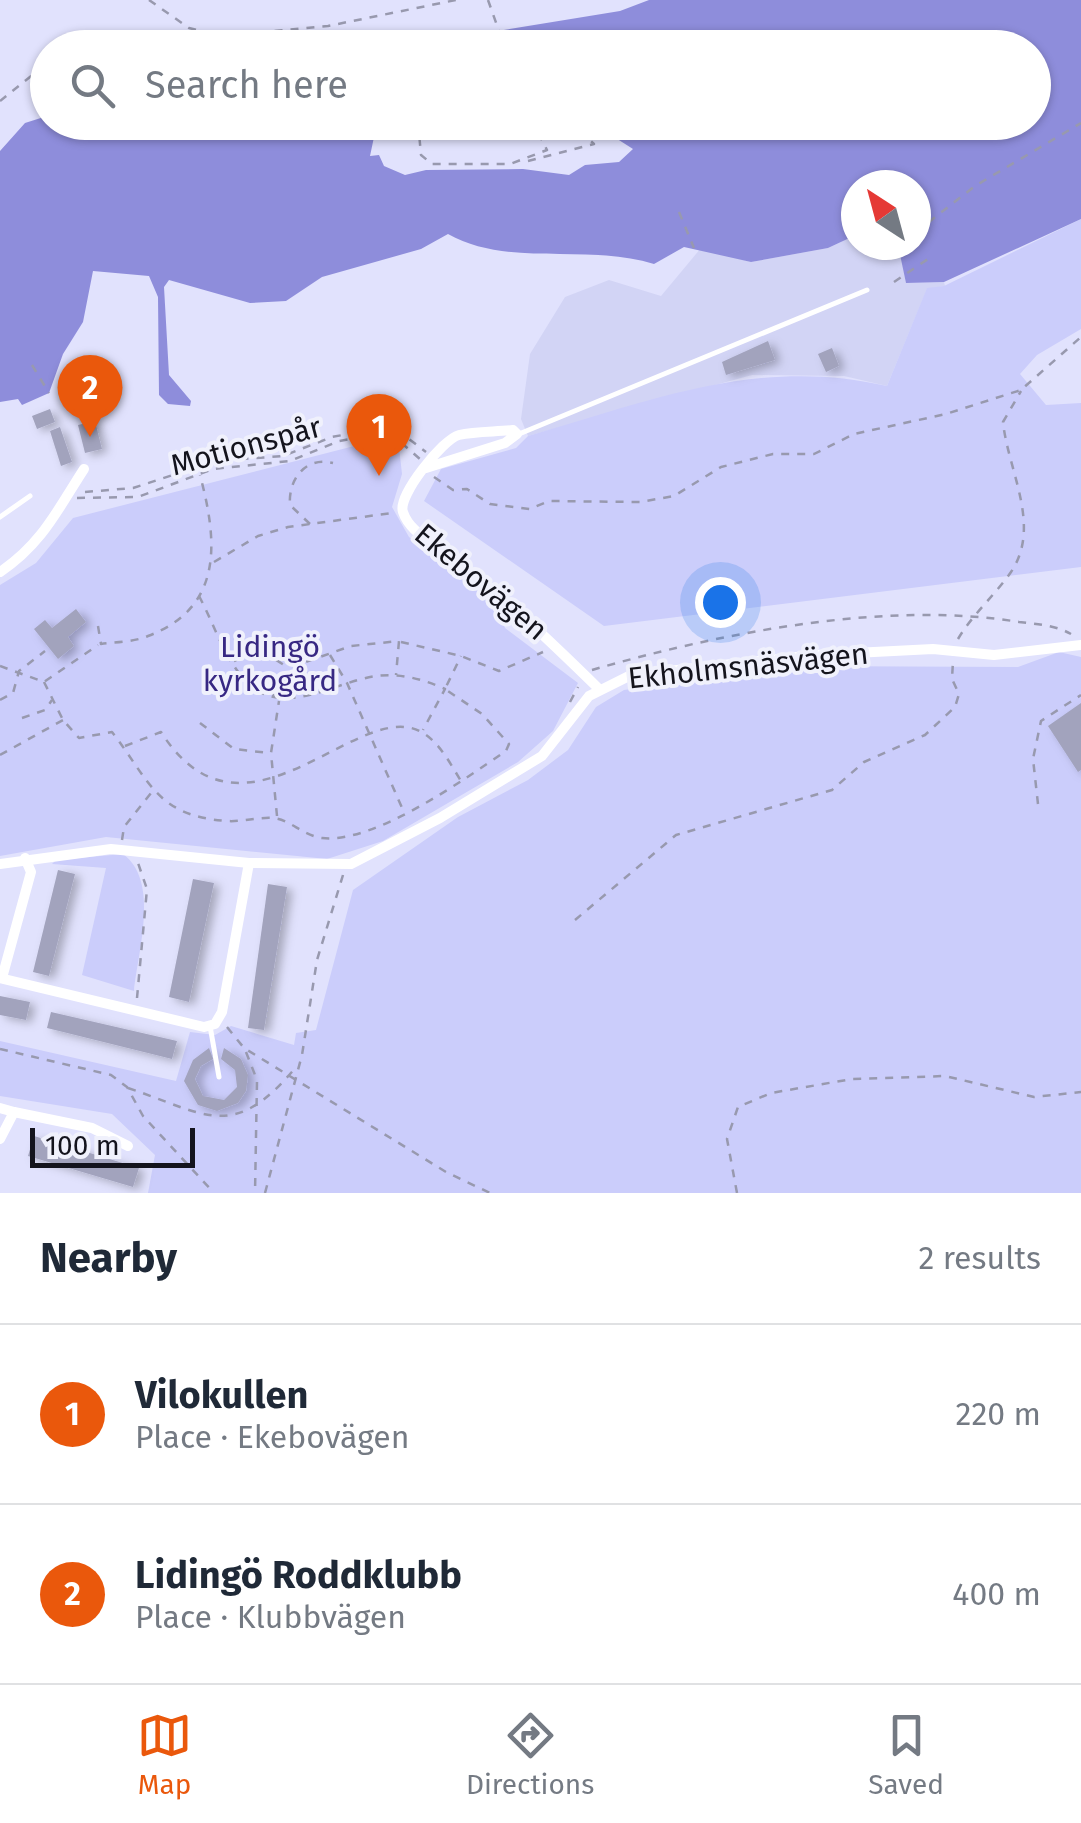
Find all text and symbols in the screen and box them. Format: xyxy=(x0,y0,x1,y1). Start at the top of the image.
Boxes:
search box xyxy=(30,30,1051,140)
icon: search xyxy=(65,58,120,113)
text: Search here xyxy=(145,62,348,108)
north arrow xyxy=(841,170,931,260)
pin: 2 xyxy=(58,354,122,437)
pin: 1 xyxy=(346,394,412,476)
street label: Motionspår xyxy=(167,408,326,483)
street label: Ekebovägen xyxy=(407,516,555,648)
your location xyxy=(695,577,746,628)
park label: Lidingö kyrkogård xyxy=(203,629,337,699)
street label: Ekholmsnäsvägen xyxy=(626,635,870,697)
scale bar xyxy=(30,1123,195,1168)
text: 100 m xyxy=(45,1129,120,1162)
text: Nearby xyxy=(40,1233,177,1283)
text: 2 results xyxy=(918,1239,1041,1277)
text: Vilokullen xyxy=(135,1372,308,1418)
text: 1 xyxy=(65,1395,80,1433)
text: 220 m xyxy=(956,1395,1041,1433)
text: Place · Ekebovägen xyxy=(135,1418,410,1456)
text: Lidingö Roddklubb xyxy=(135,1552,462,1598)
text: 2 xyxy=(64,1575,81,1613)
text: 400 m xyxy=(952,1575,1041,1613)
text: Place · Klubbvägen xyxy=(135,1598,406,1636)
tab: Map xyxy=(137,1708,192,1801)
tab: Directions xyxy=(466,1708,594,1801)
tab: Saved xyxy=(868,1708,944,1801)

